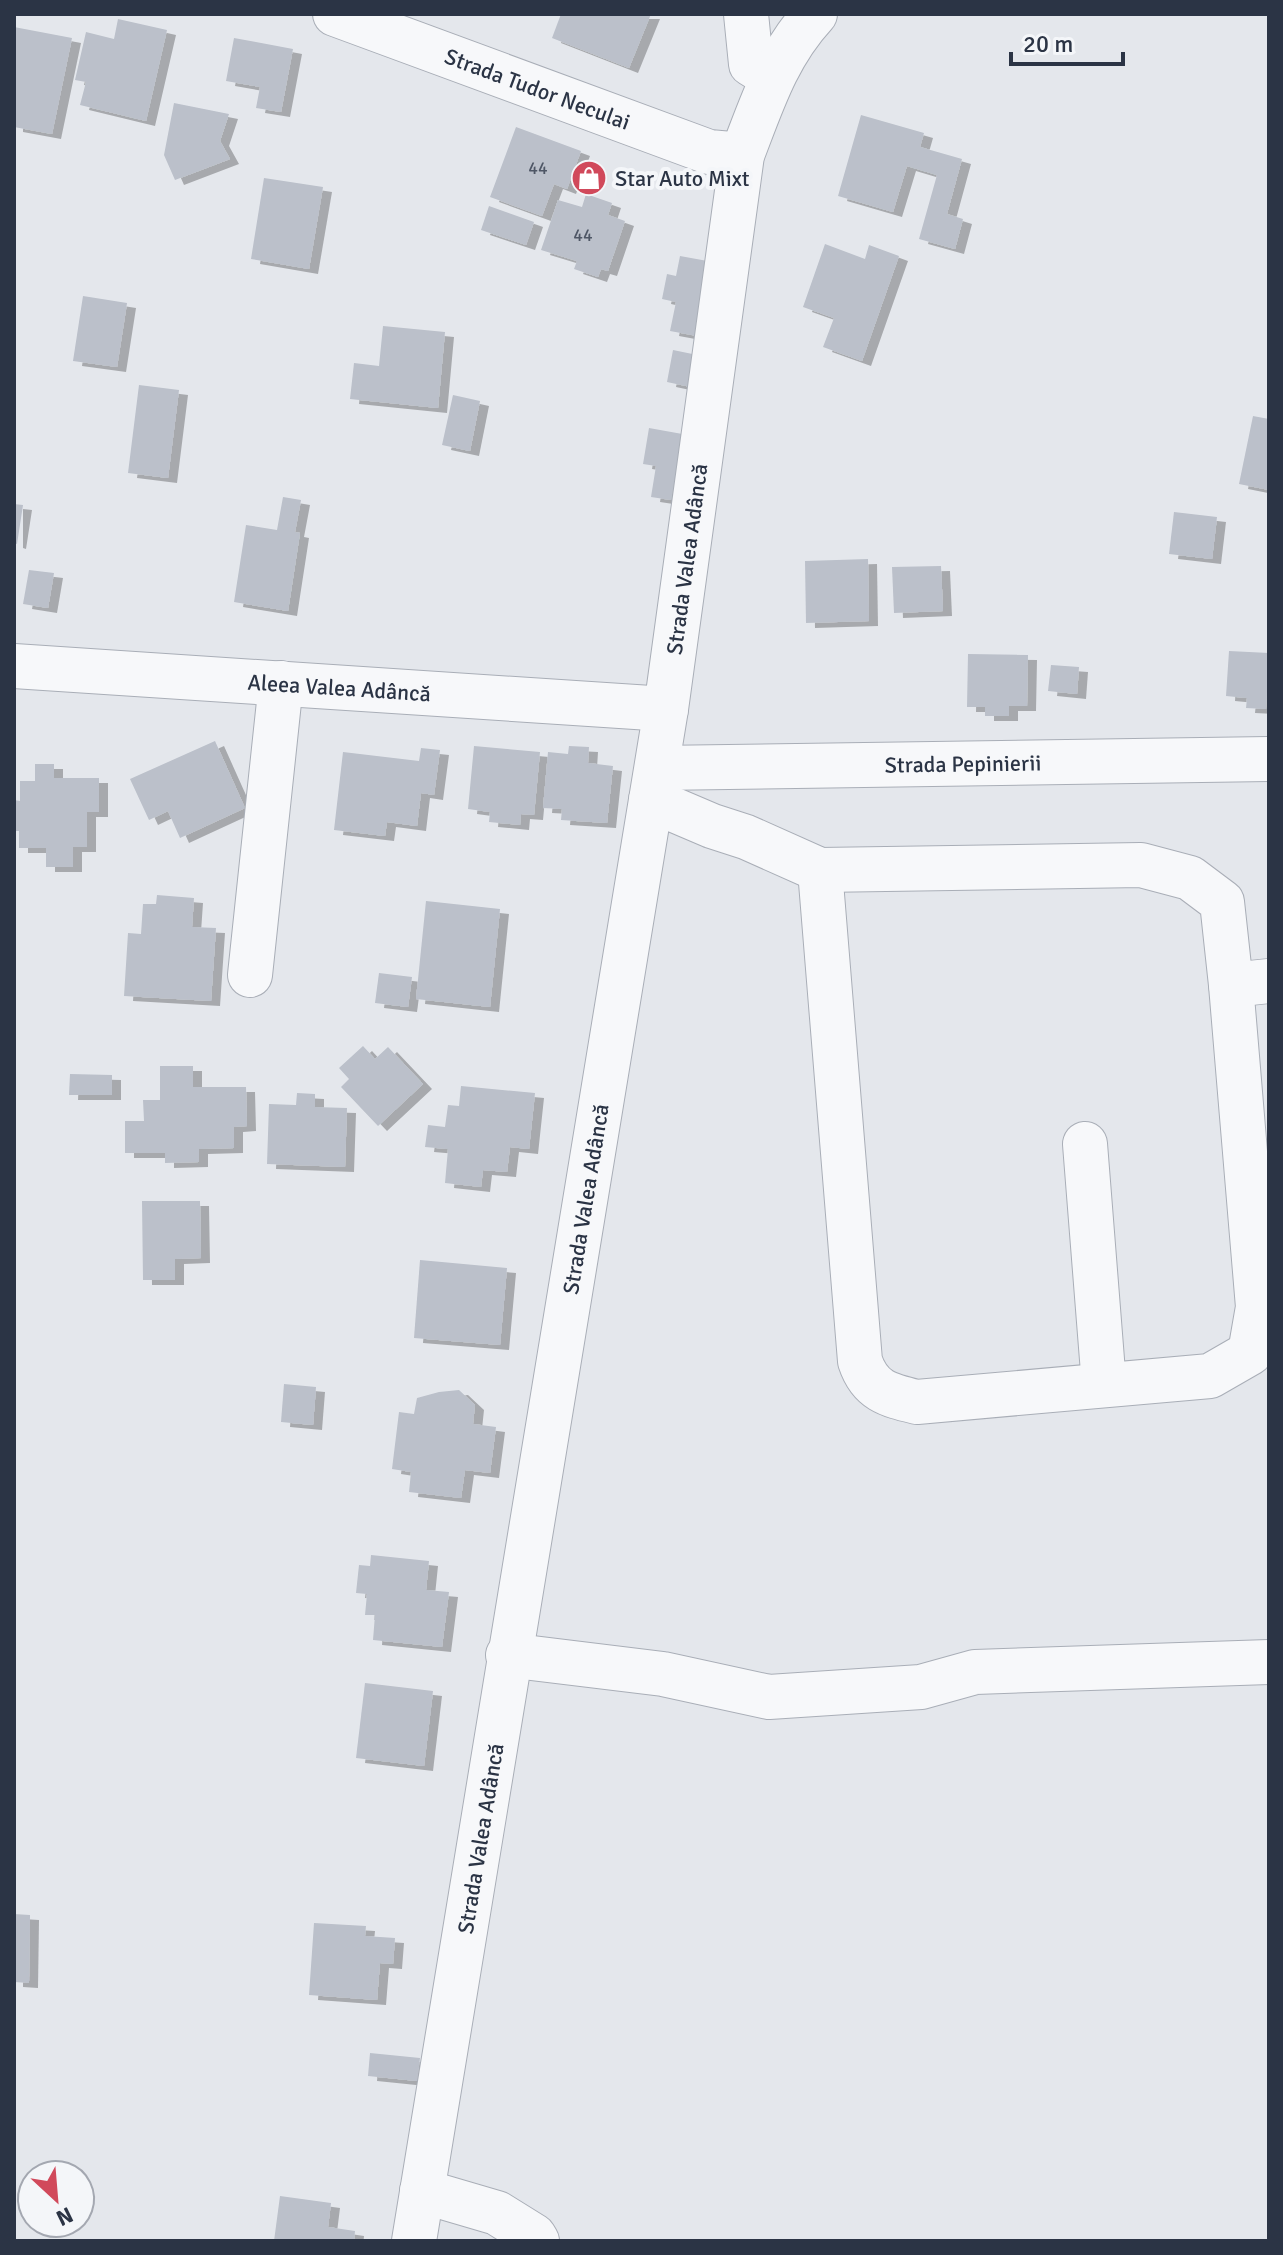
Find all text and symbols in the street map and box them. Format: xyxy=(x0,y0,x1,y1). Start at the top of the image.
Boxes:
scale bar xyxy=(1011,16,1123,66)
text: 20 m xyxy=(1023,29,1073,59)
street label: Strada Tudor Neculai xyxy=(441,43,634,136)
house number: 44 xyxy=(528,157,548,179)
shop icon: Star Auto Mixt xyxy=(570,159,608,197)
place label: Star Auto Mixt xyxy=(615,165,750,192)
house number: 44 xyxy=(573,224,593,246)
street label: Strada Valea Adâncă xyxy=(661,462,714,656)
street label: Aleea Valea Adâncă xyxy=(247,668,432,707)
street label: Strada Pepinierii xyxy=(884,749,1041,779)
street label: Strada Valea Adâncă xyxy=(557,1102,615,1296)
street label: Strada Valea Adâncă xyxy=(452,1741,510,1936)
north arrow xyxy=(16,2159,96,2239)
text: N xyxy=(52,2201,77,2232)

